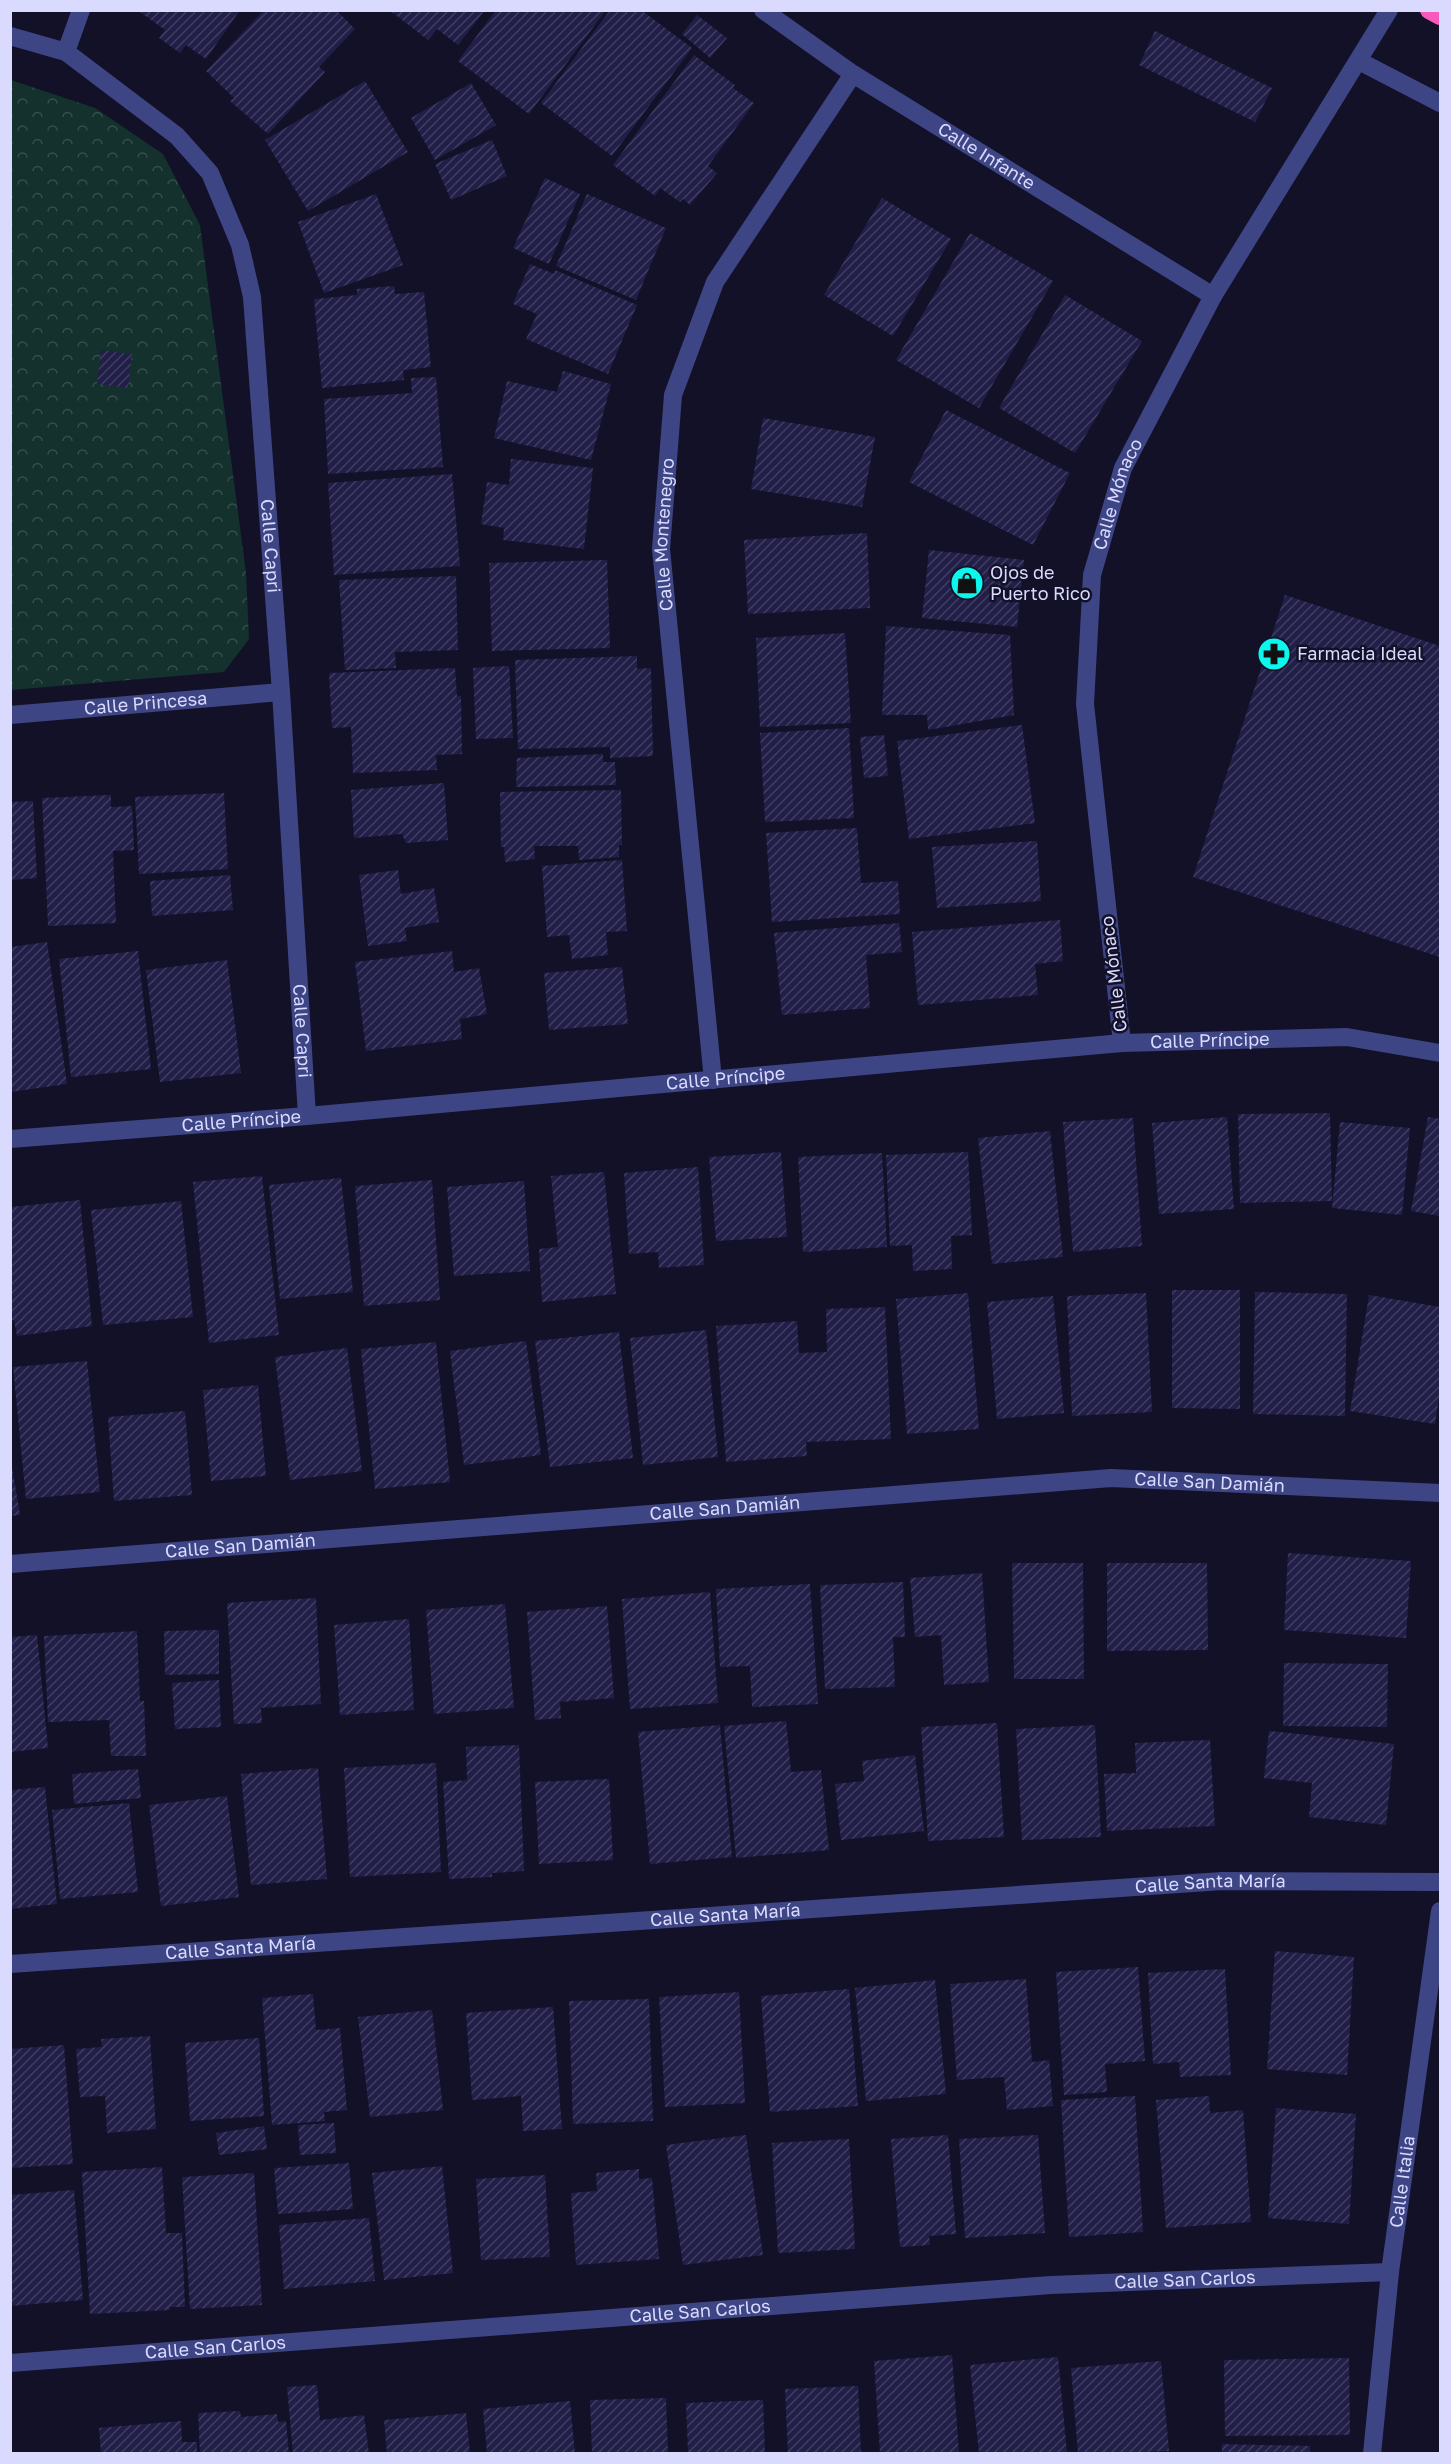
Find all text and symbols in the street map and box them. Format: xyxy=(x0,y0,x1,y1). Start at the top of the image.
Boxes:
street label: Calle Infante xyxy=(934,117,1040,194)
street label: Calle Mónaco xyxy=(1088,434,1147,552)
street label: Calle Montenegro xyxy=(649,457,678,612)
street label: Calle Capri xyxy=(257,498,286,594)
place label: Ojos de Puerto Rico xyxy=(990,561,1091,604)
shop icon: Ojos de Puerto Rico xyxy=(949,565,985,601)
pharmacy icon: Farmacia Ideal xyxy=(1256,636,1292,672)
place label: Farmacia Ideal xyxy=(1297,642,1423,664)
street label: Calle Princesa xyxy=(83,686,208,719)
street label: Calle Mónaco xyxy=(1095,915,1131,1033)
street label: Calle Capri xyxy=(289,983,317,1078)
street label: Calle Príncipe xyxy=(1150,1027,1270,1052)
street label: Calle Príncipe xyxy=(665,1061,786,1094)
street label: Calle Príncipe xyxy=(181,1105,302,1136)
street label: Calle San Damián xyxy=(1134,1467,1285,1496)
street label: Calle San Damián xyxy=(649,1490,801,1524)
street label: Calle San Damián xyxy=(164,1528,316,1562)
street label: Calle Santa María xyxy=(1134,1869,1286,1897)
street label: Calle Santa María xyxy=(649,1898,801,1930)
street label: Calle Santa María xyxy=(164,1931,316,1963)
street label: Calle Italia xyxy=(1384,2134,1419,2229)
street label: Calle San Carlos xyxy=(1114,2265,1256,2293)
street label: Calle San Carlos xyxy=(629,2294,771,2327)
street label: Calle San Carlos xyxy=(144,2330,287,2363)

